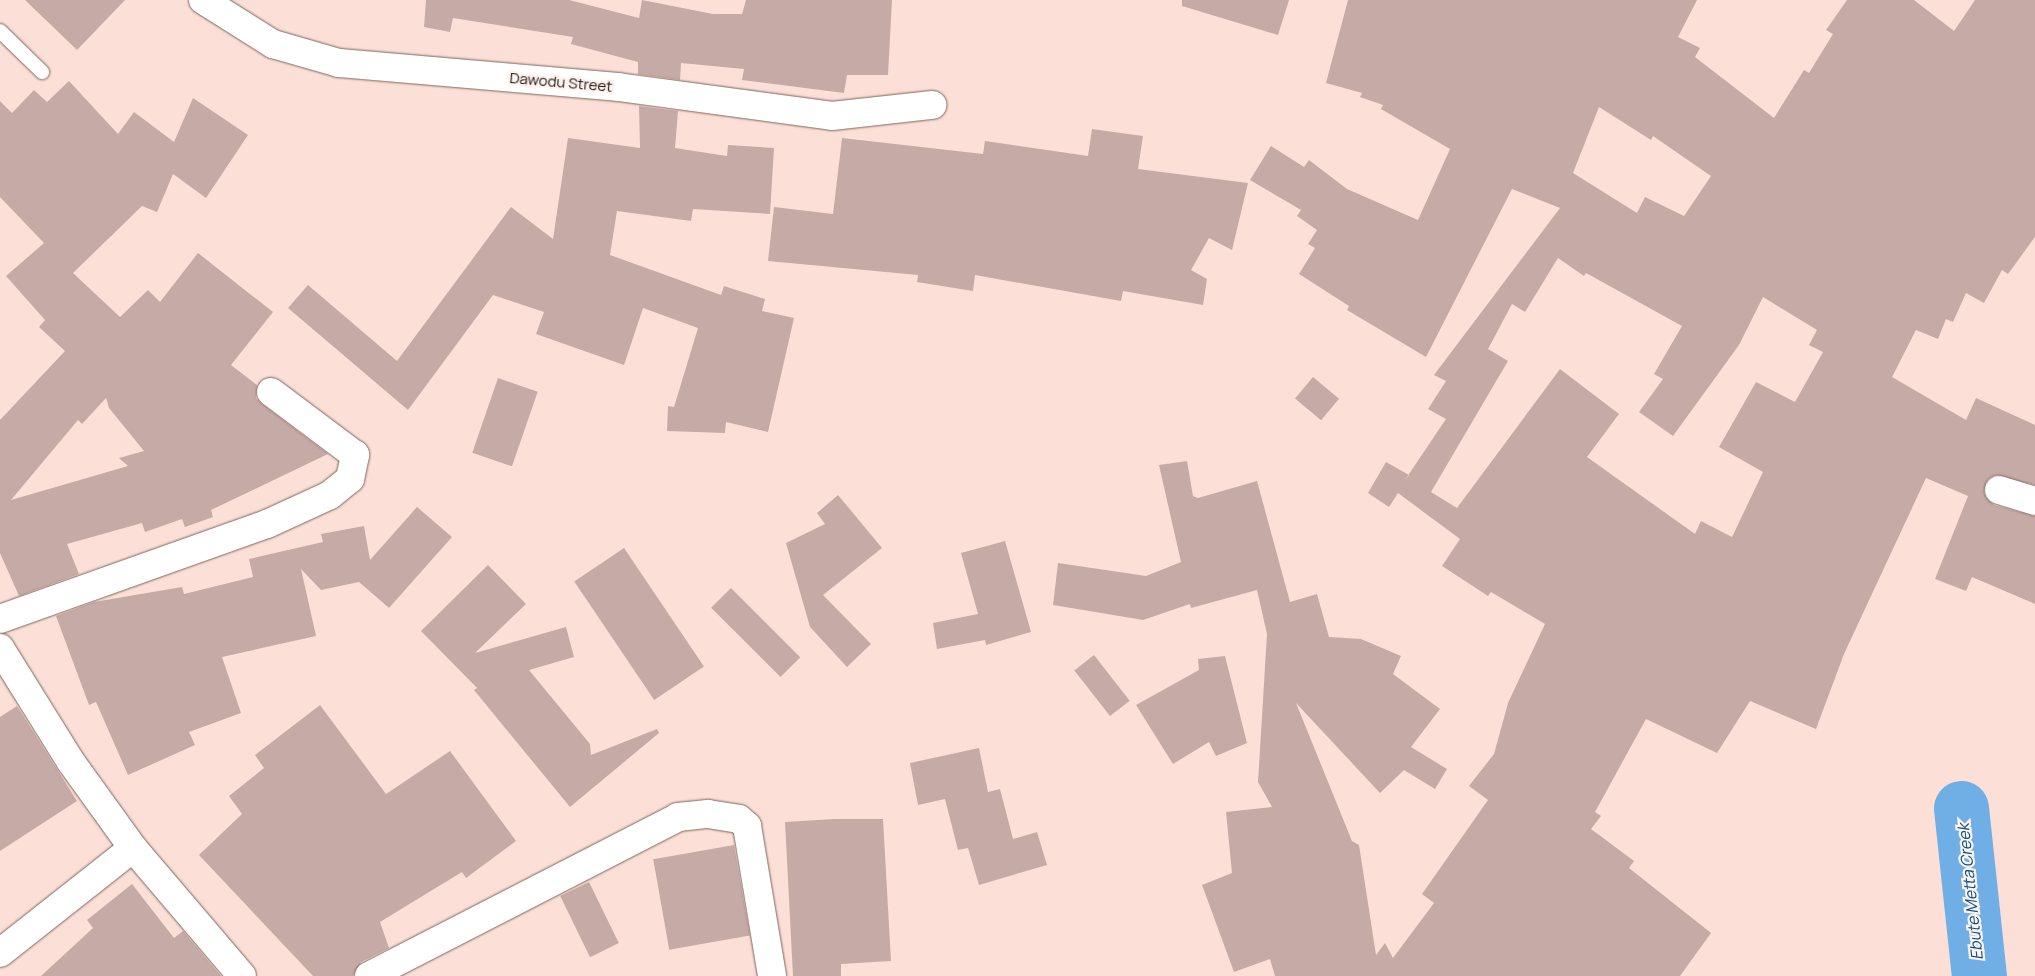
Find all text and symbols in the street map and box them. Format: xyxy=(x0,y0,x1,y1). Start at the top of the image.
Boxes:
street label: Dawodu Street xyxy=(509,69,613,95)
water label: Ebute Metta Creek xyxy=(1953,823,1987,961)

